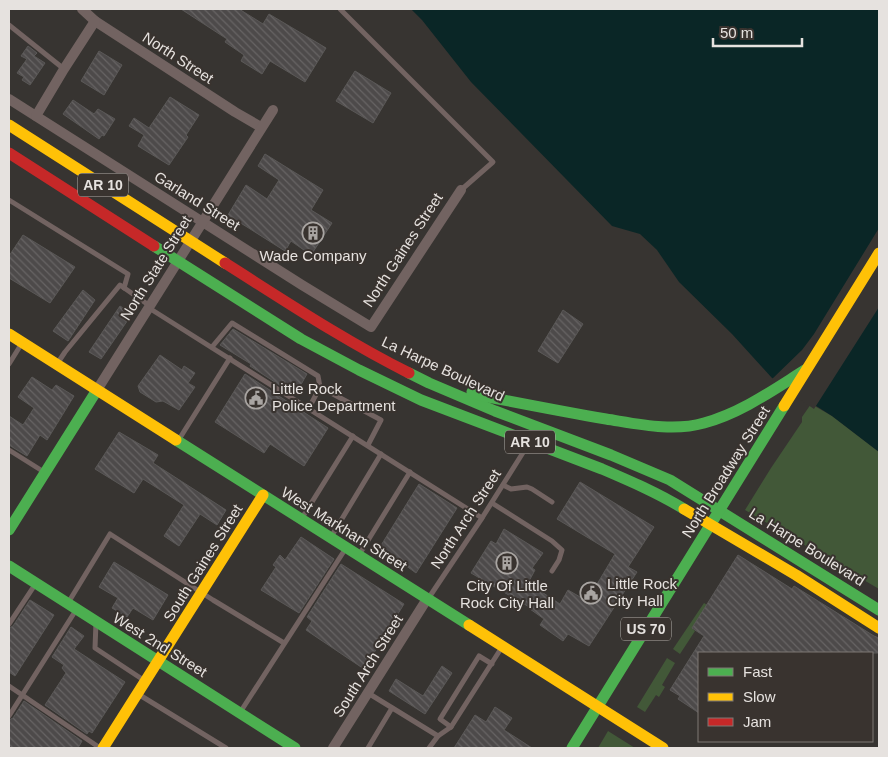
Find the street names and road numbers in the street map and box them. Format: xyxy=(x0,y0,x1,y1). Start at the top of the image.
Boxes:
street label: North Street xyxy=(140,28,218,87)
street label: Garland Street xyxy=(151,168,244,234)
road number: AR 10 xyxy=(78,174,128,196)
street label: North Gaines Street xyxy=(359,189,446,310)
street label: North State Street xyxy=(117,212,195,323)
street label: La Harpe Boulevard xyxy=(379,333,507,404)
street label: North Broadway Street xyxy=(678,402,773,541)
road number: AR 10 xyxy=(505,431,555,454)
street label: North Arch Street xyxy=(427,465,504,572)
street label: West Markham Street xyxy=(278,483,411,575)
street label: South Gaines Street xyxy=(160,500,246,625)
street label: La Harpe Boulevard xyxy=(746,504,868,589)
street label: West 2nd Street xyxy=(110,609,211,681)
street label: South Arch Street xyxy=(329,611,406,720)
road number: US 70 xyxy=(621,618,671,640)

